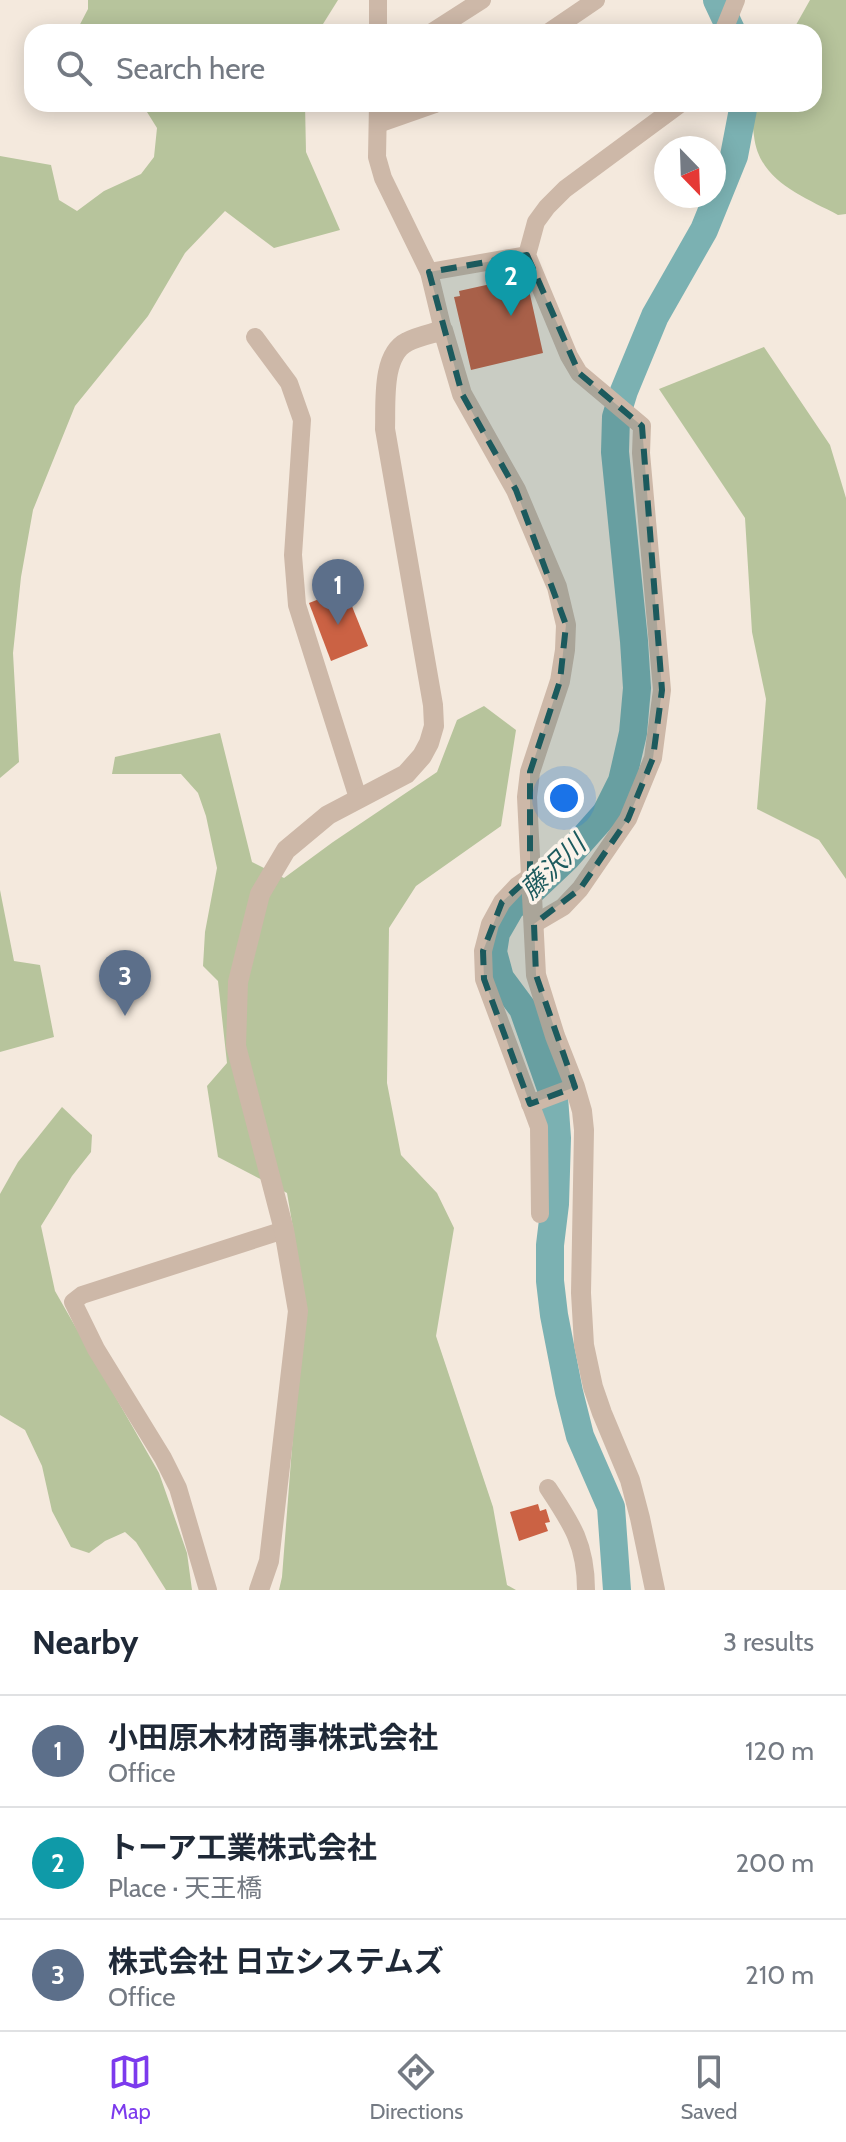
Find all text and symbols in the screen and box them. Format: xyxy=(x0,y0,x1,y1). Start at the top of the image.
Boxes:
search box xyxy=(24,24,822,112)
icon: search xyxy=(52,46,96,90)
text: Search here xyxy=(116,50,265,87)
north arrow xyxy=(654,136,726,208)
pin: 2 xyxy=(485,250,537,316)
pin: 1 xyxy=(312,559,364,625)
your location xyxy=(544,778,584,818)
water label: 藤沢川 xyxy=(514,826,594,906)
pin: 3 xyxy=(99,950,151,1016)
text: Nearby xyxy=(32,1621,139,1663)
text: 3 results xyxy=(723,1626,814,1658)
text: 小田原木材商事株式会社 xyxy=(108,1719,438,1756)
text: 1 xyxy=(53,1735,63,1767)
text: 120 m xyxy=(745,1735,814,1767)
text: Office xyxy=(108,1757,176,1789)
text: トーア工業株式会社 xyxy=(108,1829,377,1866)
text: 2 xyxy=(51,1847,65,1879)
text: 200 m xyxy=(735,1847,814,1879)
text: Place · 天王橋 xyxy=(108,1872,262,1904)
text: 株式会社 日立システムズ xyxy=(108,1943,444,1980)
text: 3 xyxy=(51,1959,65,1991)
text: 210 m xyxy=(745,1959,814,1991)
text: Office xyxy=(108,1981,176,2013)
tab: Map xyxy=(108,2050,152,2125)
tab: Directions xyxy=(369,2050,463,2125)
tab: Saved xyxy=(680,2050,738,2125)

